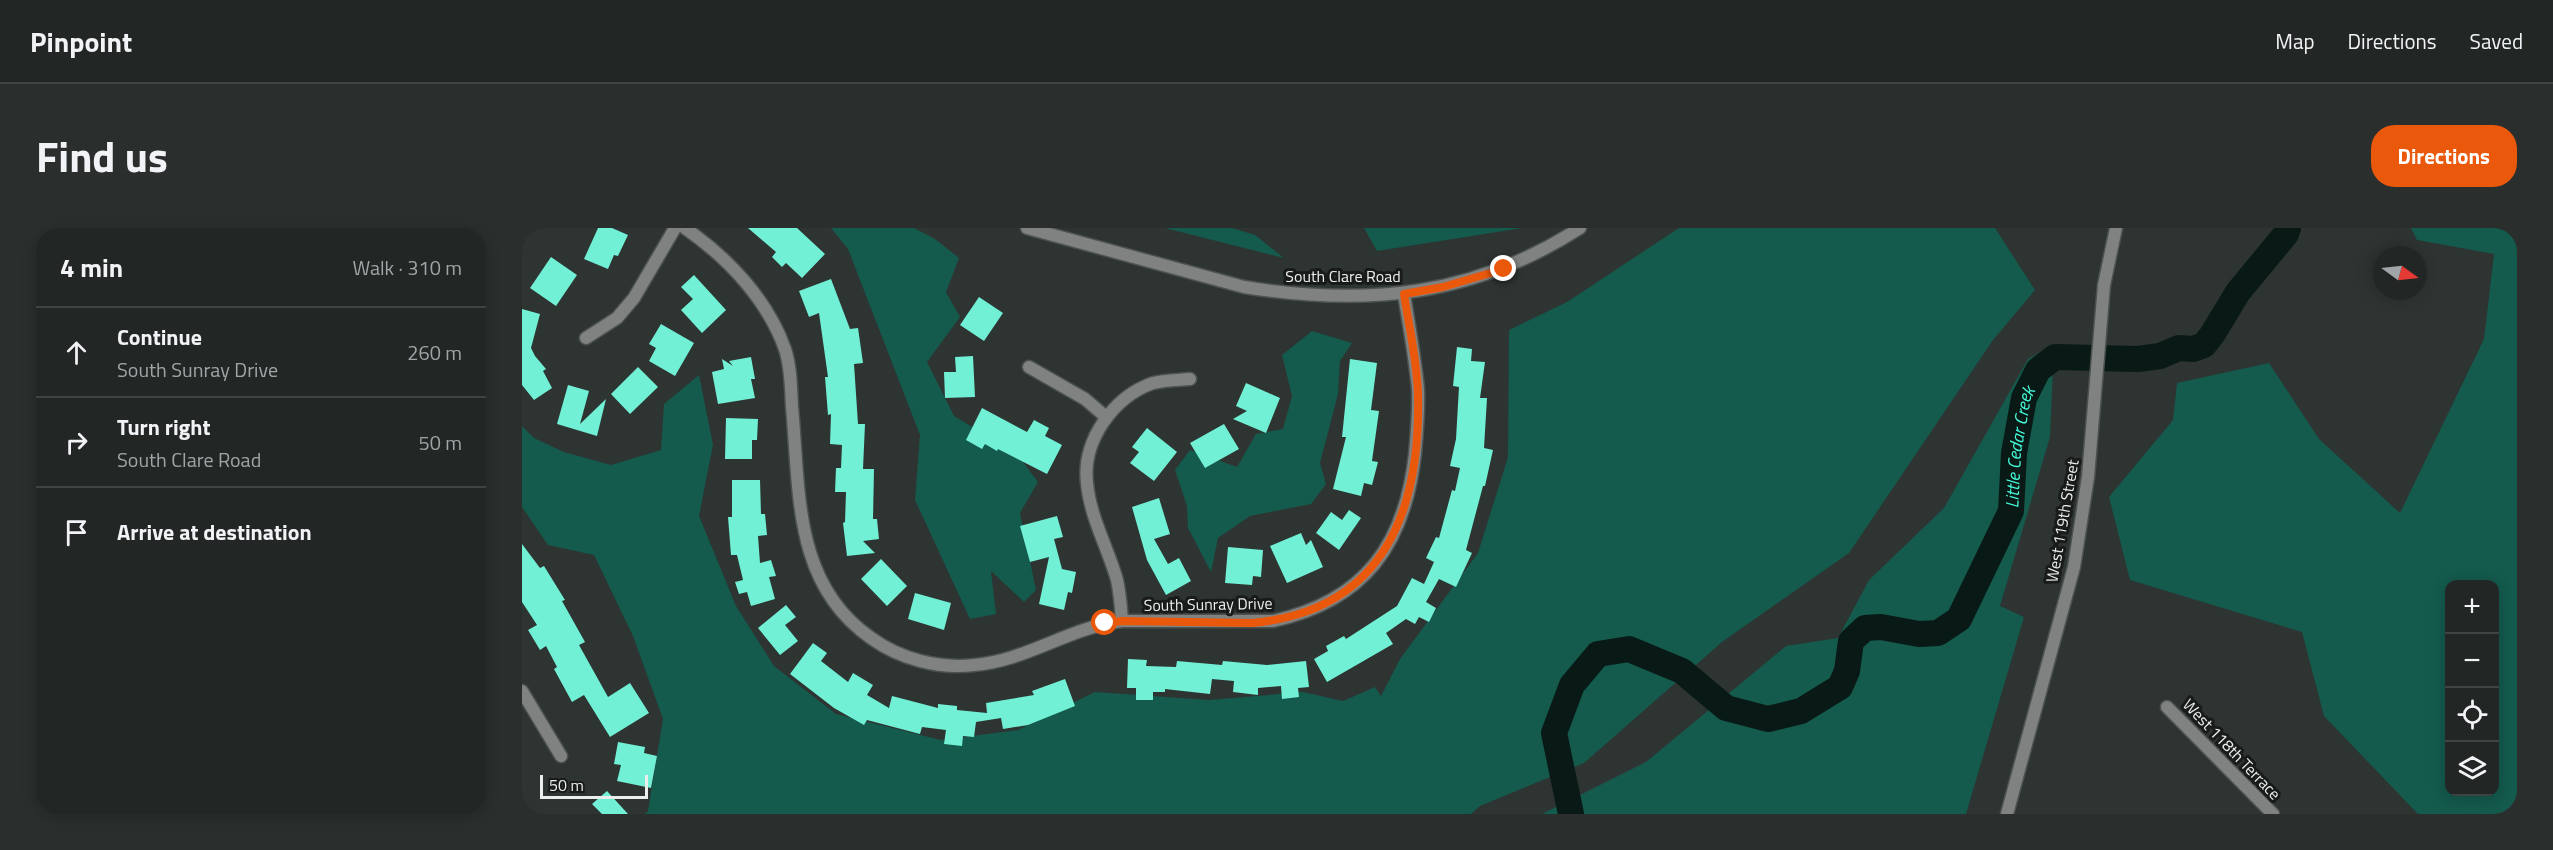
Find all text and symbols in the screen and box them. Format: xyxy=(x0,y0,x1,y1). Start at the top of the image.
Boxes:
text: Pinpoint xyxy=(30,20,132,63)
text: Map xyxy=(2275,25,2315,57)
text: Directions xyxy=(2348,25,2437,57)
text: Saved xyxy=(2470,25,2523,57)
text: Find us xyxy=(36,124,168,188)
button: Directions xyxy=(2371,125,2517,187)
north arrow xyxy=(2373,246,2427,300)
text: 4 min xyxy=(60,248,123,287)
text: Walk · 310 m xyxy=(353,252,462,283)
route end xyxy=(1490,255,1516,281)
street label: South Clare Road xyxy=(1285,264,1401,288)
text: Continue xyxy=(117,320,202,354)
icon: ahead xyxy=(60,336,93,369)
text: 260 m xyxy=(407,337,462,368)
text: South Sunray Drive xyxy=(117,354,278,385)
water label: Little Cedar Creek xyxy=(1998,379,2042,509)
text: Turn right xyxy=(117,410,211,444)
icon: right xyxy=(60,426,93,459)
text: 50 m xyxy=(418,427,462,458)
text: South Clare Road xyxy=(117,444,261,475)
street label: West 119th Street xyxy=(2039,457,2085,584)
text: Arrive at destination xyxy=(117,515,312,549)
icon: arrive xyxy=(60,516,93,549)
map controls xyxy=(2445,580,2499,796)
button: + xyxy=(2445,580,2499,634)
street label: South Sunray Drive xyxy=(1143,591,1273,617)
route start xyxy=(1091,609,1117,635)
button: − xyxy=(2445,634,2499,688)
button: locate xyxy=(2445,688,2499,742)
street label: West 118th Terrace xyxy=(2177,693,2287,805)
button: layers xyxy=(2445,742,2499,796)
scale bar xyxy=(540,772,648,800)
text: 50 m xyxy=(549,773,584,797)

